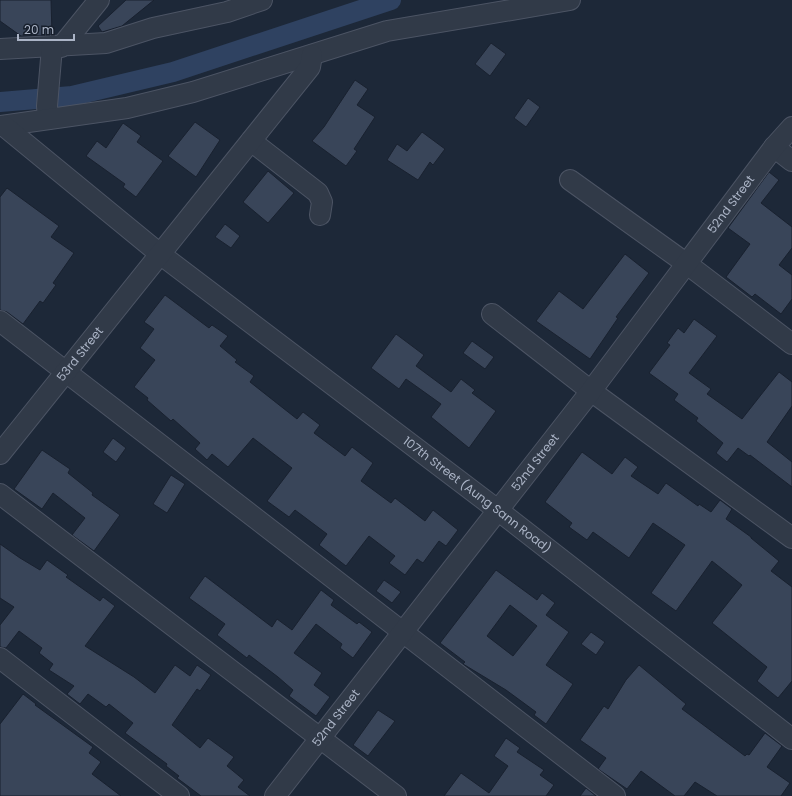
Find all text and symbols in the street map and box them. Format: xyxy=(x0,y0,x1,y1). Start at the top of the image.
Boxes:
scale bar xyxy=(18,16,74,42)
text: 20 m xyxy=(24,21,54,38)
street label: 52nd Street xyxy=(703,171,758,237)
street label: 53rd Street xyxy=(52,323,107,385)
street label: 52nd Street xyxy=(507,430,563,494)
street label: 107th Street (Aung Sann Road) xyxy=(400,432,555,557)
street label: 52nd Street xyxy=(308,685,363,750)

